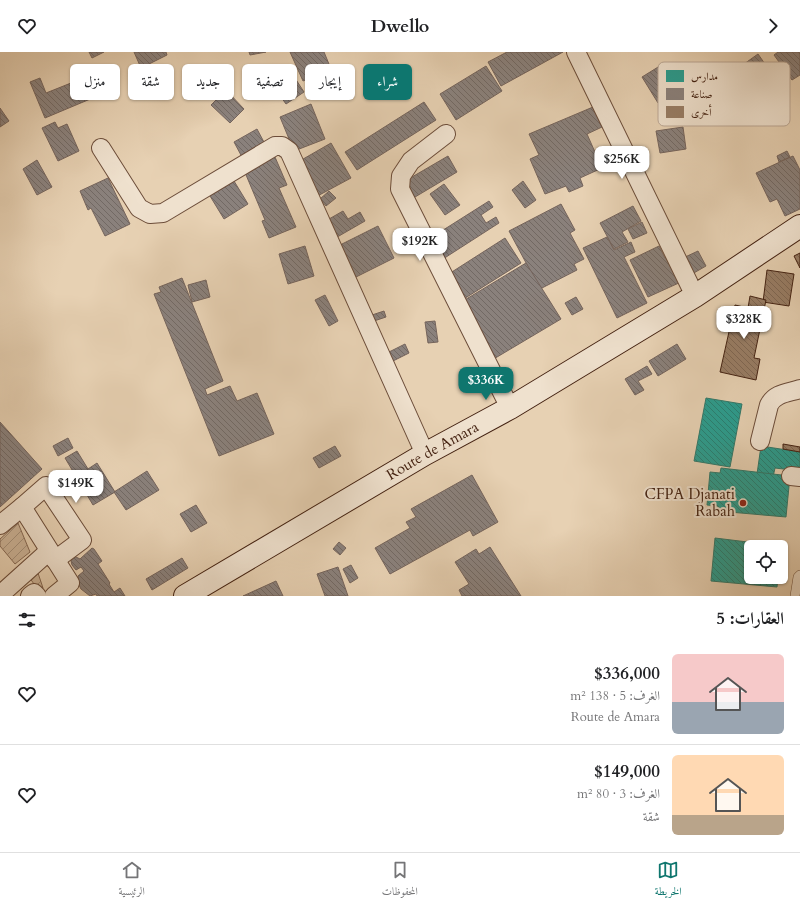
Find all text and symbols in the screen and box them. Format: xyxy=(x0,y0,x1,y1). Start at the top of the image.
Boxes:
text: Dwello xyxy=(371,14,429,39)
icon: heart xyxy=(16,15,38,37)
icon: forward xyxy=(762,15,784,37)
legend xyxy=(658,62,790,126)
chip: منزل xyxy=(70,64,120,100)
chip: شقة xyxy=(128,64,174,100)
chip: جديد xyxy=(182,64,234,100)
chip: تصفية xyxy=(242,64,297,100)
chip: إيجار xyxy=(305,64,355,100)
chip: شراء xyxy=(363,64,412,100)
text: مدارس xyxy=(691,69,718,84)
text: صناعة xyxy=(691,87,713,102)
text: أخرى xyxy=(691,104,712,120)
pin: $256K xyxy=(594,146,650,180)
text: $256K xyxy=(603,150,641,168)
pin: $192K xyxy=(392,228,448,262)
text: $192K xyxy=(401,232,439,250)
pin: $328K xyxy=(716,306,772,340)
text: $328K xyxy=(725,310,763,328)
pin: $336K xyxy=(458,367,514,401)
text: $336K xyxy=(467,371,505,389)
street label: Route de Amara xyxy=(383,417,483,485)
pin: $149K xyxy=(48,470,104,504)
text: $149K xyxy=(57,474,95,492)
place label: CFPA Djanati Rabah xyxy=(645,484,736,521)
marker: CFPA Djanati Rabah xyxy=(738,498,748,508)
map controls xyxy=(744,540,788,584)
button: locate xyxy=(744,540,788,584)
text: العقارات: 5 xyxy=(716,607,784,630)
icon: filters xyxy=(16,609,38,631)
text: $336,000 xyxy=(594,662,660,685)
icon: home xyxy=(704,670,752,718)
icon: heart xyxy=(16,683,38,705)
text: الغرف: 5 · 138 m² xyxy=(570,687,660,705)
text: Route de Amara xyxy=(571,708,660,726)
text: $149,000 xyxy=(594,760,660,783)
icon: home xyxy=(704,771,752,819)
icon: heart xyxy=(16,784,38,806)
text: الغرف: 3 · 80 m² xyxy=(577,785,660,803)
text: شقة xyxy=(643,808,660,826)
tab: الرئيسية xyxy=(118,859,145,902)
tab: المحفوظات xyxy=(382,859,418,902)
tab: الخريطة xyxy=(655,859,682,902)

